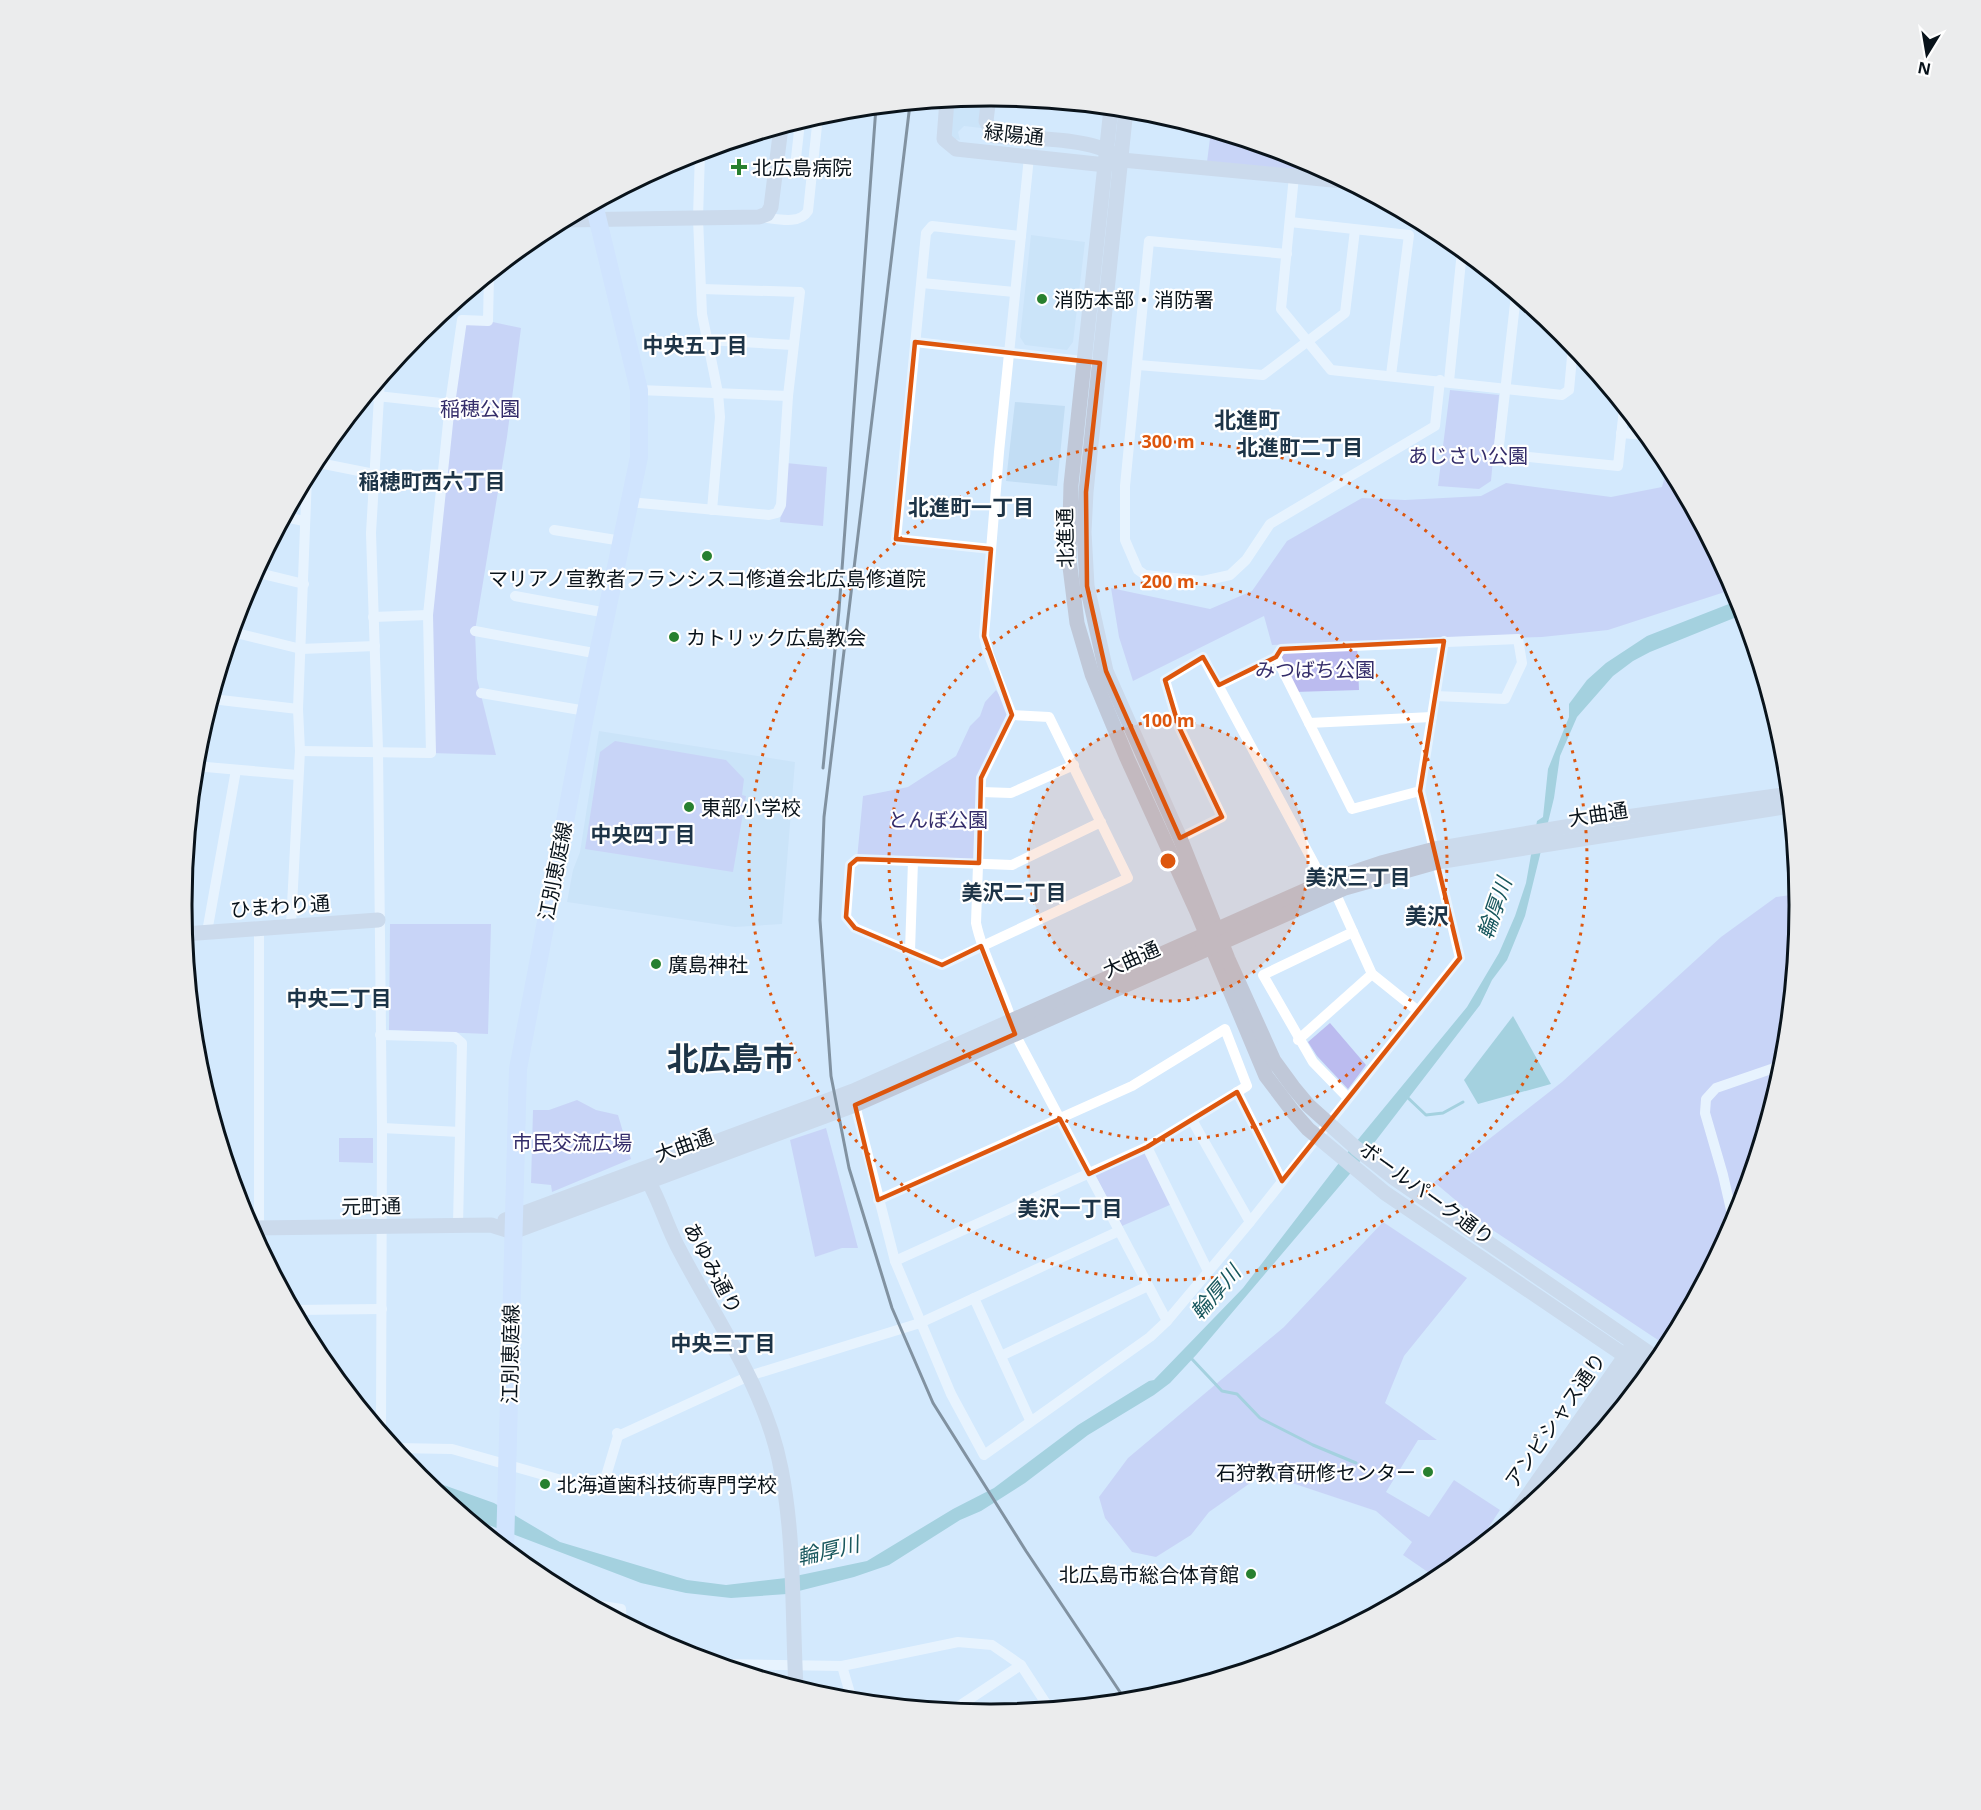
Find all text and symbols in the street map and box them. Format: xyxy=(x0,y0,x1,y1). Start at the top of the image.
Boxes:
north arrow xyxy=(1897,24,1957,84)
text: N xyxy=(1916,57,1933,81)
street label: 緑陽通 xyxy=(983,117,1045,151)
place label: 北広島病院 xyxy=(752,154,852,181)
marker: 北広島病院 xyxy=(730,158,748,176)
place label: 消防本部・消防署 xyxy=(1054,286,1214,313)
marker: 消防本部・消防署 xyxy=(1035,292,1049,306)
district label: 中央五丁目 xyxy=(643,331,748,359)
park label: 稲穂公園 xyxy=(440,395,520,422)
district label: 北進町 xyxy=(1214,404,1280,434)
text: 300 m xyxy=(1141,429,1195,453)
district label: 北進町二丁目 xyxy=(1237,433,1363,461)
park label: あじさい公園 xyxy=(1408,442,1528,469)
district label: 稲穂町西六丁目 xyxy=(359,467,506,495)
district label: 北進町一丁目 xyxy=(908,493,1034,521)
street label: 北進通 xyxy=(1051,508,1079,568)
marker: マリアノ宣教者フランシスコ修道会北広島修道院 xyxy=(700,549,714,563)
place label: マリアノ宣教者フランシスコ修道会北広島修道院 xyxy=(488,565,926,592)
text: 200 m xyxy=(1141,569,1195,593)
place label: カトリック広島教会 xyxy=(686,624,866,651)
marker: カトリック広島教会 xyxy=(667,630,681,644)
park label: みつばち公園 xyxy=(1255,656,1375,683)
text: 100 m xyxy=(1141,708,1195,732)
place label: 東部小学校 xyxy=(701,794,801,821)
street label: 大曲通 xyxy=(1566,796,1630,832)
marker: 東部小学校 xyxy=(682,800,696,814)
park label: とんぼ公園 xyxy=(888,806,988,833)
street label: 江別恵庭線 xyxy=(532,819,578,923)
district label: 中央四丁目 xyxy=(591,820,696,848)
centre of rings xyxy=(1158,851,1178,871)
district label: 美沢三丁目 xyxy=(1306,863,1411,891)
water label: 輪厚川 xyxy=(1471,872,1518,942)
district label: 美沢二丁目 xyxy=(962,878,1067,906)
street label: ひまわり通 xyxy=(229,889,331,923)
district label: 美沢 xyxy=(1405,900,1449,930)
street label: 大曲通 xyxy=(1098,934,1164,984)
place label: 廣島神社 xyxy=(668,951,748,978)
marker: 廣島神社 xyxy=(649,957,663,971)
district label: 中央二丁目 xyxy=(287,984,392,1012)
district label: 北広島市 xyxy=(667,1036,795,1079)
street label: 大曲通 xyxy=(651,1122,717,1168)
park label: 市民交流広場 xyxy=(512,1129,632,1156)
street label: ボールパーク通り xyxy=(1354,1135,1500,1251)
street label: 元町通 xyxy=(341,1192,401,1220)
district label: 美沢一丁目 xyxy=(1018,1194,1123,1222)
street label: あゆみ通り xyxy=(678,1218,748,1318)
water label: 輪厚川 xyxy=(1184,1258,1248,1325)
street label: 江別恵庭線 xyxy=(496,1304,524,1404)
district label: 中央三丁目 xyxy=(671,1329,776,1357)
street label: アンビシャス通り xyxy=(1498,1347,1612,1493)
place label: 石狩教育研修センター xyxy=(1216,1459,1416,1486)
marker: 石狩教育研修センター xyxy=(1421,1465,1435,1479)
place label: 北海道歯科技術専門学校 xyxy=(557,1471,777,1498)
marker: 北海道歯科技術専門学校 xyxy=(538,1477,552,1491)
water label: 輪厚川 xyxy=(794,1529,864,1571)
place label: 北広島市総合体育館 xyxy=(1059,1561,1239,1588)
marker: 北広島市総合体育館 xyxy=(1244,1567,1258,1581)

